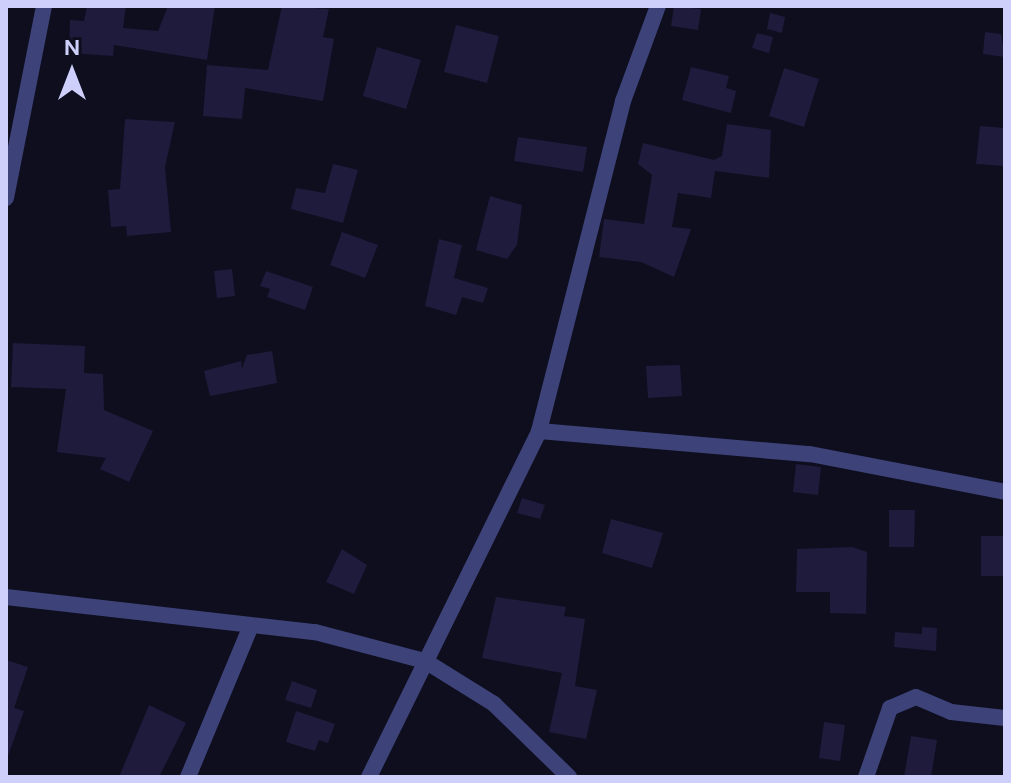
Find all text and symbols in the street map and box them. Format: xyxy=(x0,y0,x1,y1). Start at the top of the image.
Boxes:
north arrow xyxy=(32,32,112,112)
text: N xyxy=(64,33,80,62)

